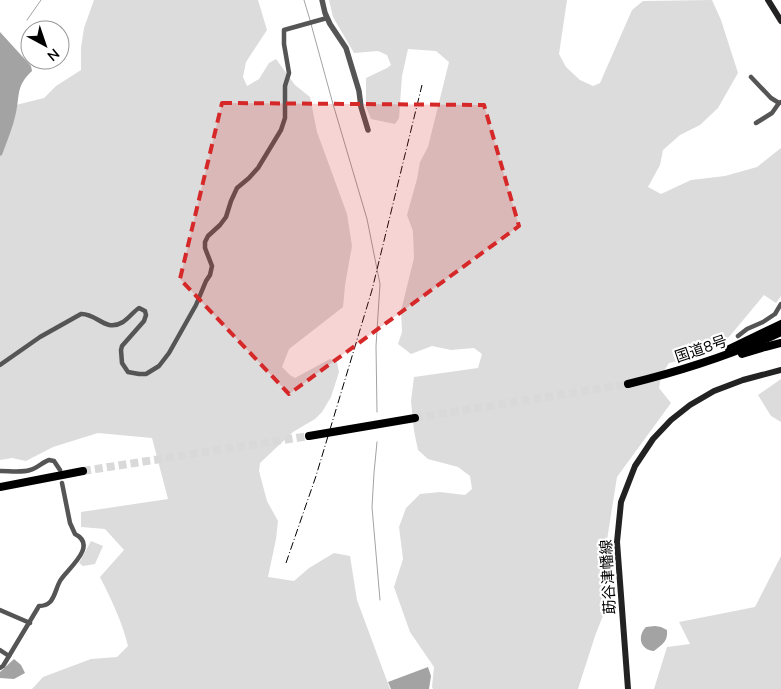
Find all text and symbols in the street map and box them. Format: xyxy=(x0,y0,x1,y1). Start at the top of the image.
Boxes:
north arrow xyxy=(20,20,70,70)
text: N xyxy=(43,44,63,65)
street label: 国道8号 xyxy=(672,331,730,367)
street label: 莇谷津幡線 xyxy=(596,539,620,615)

